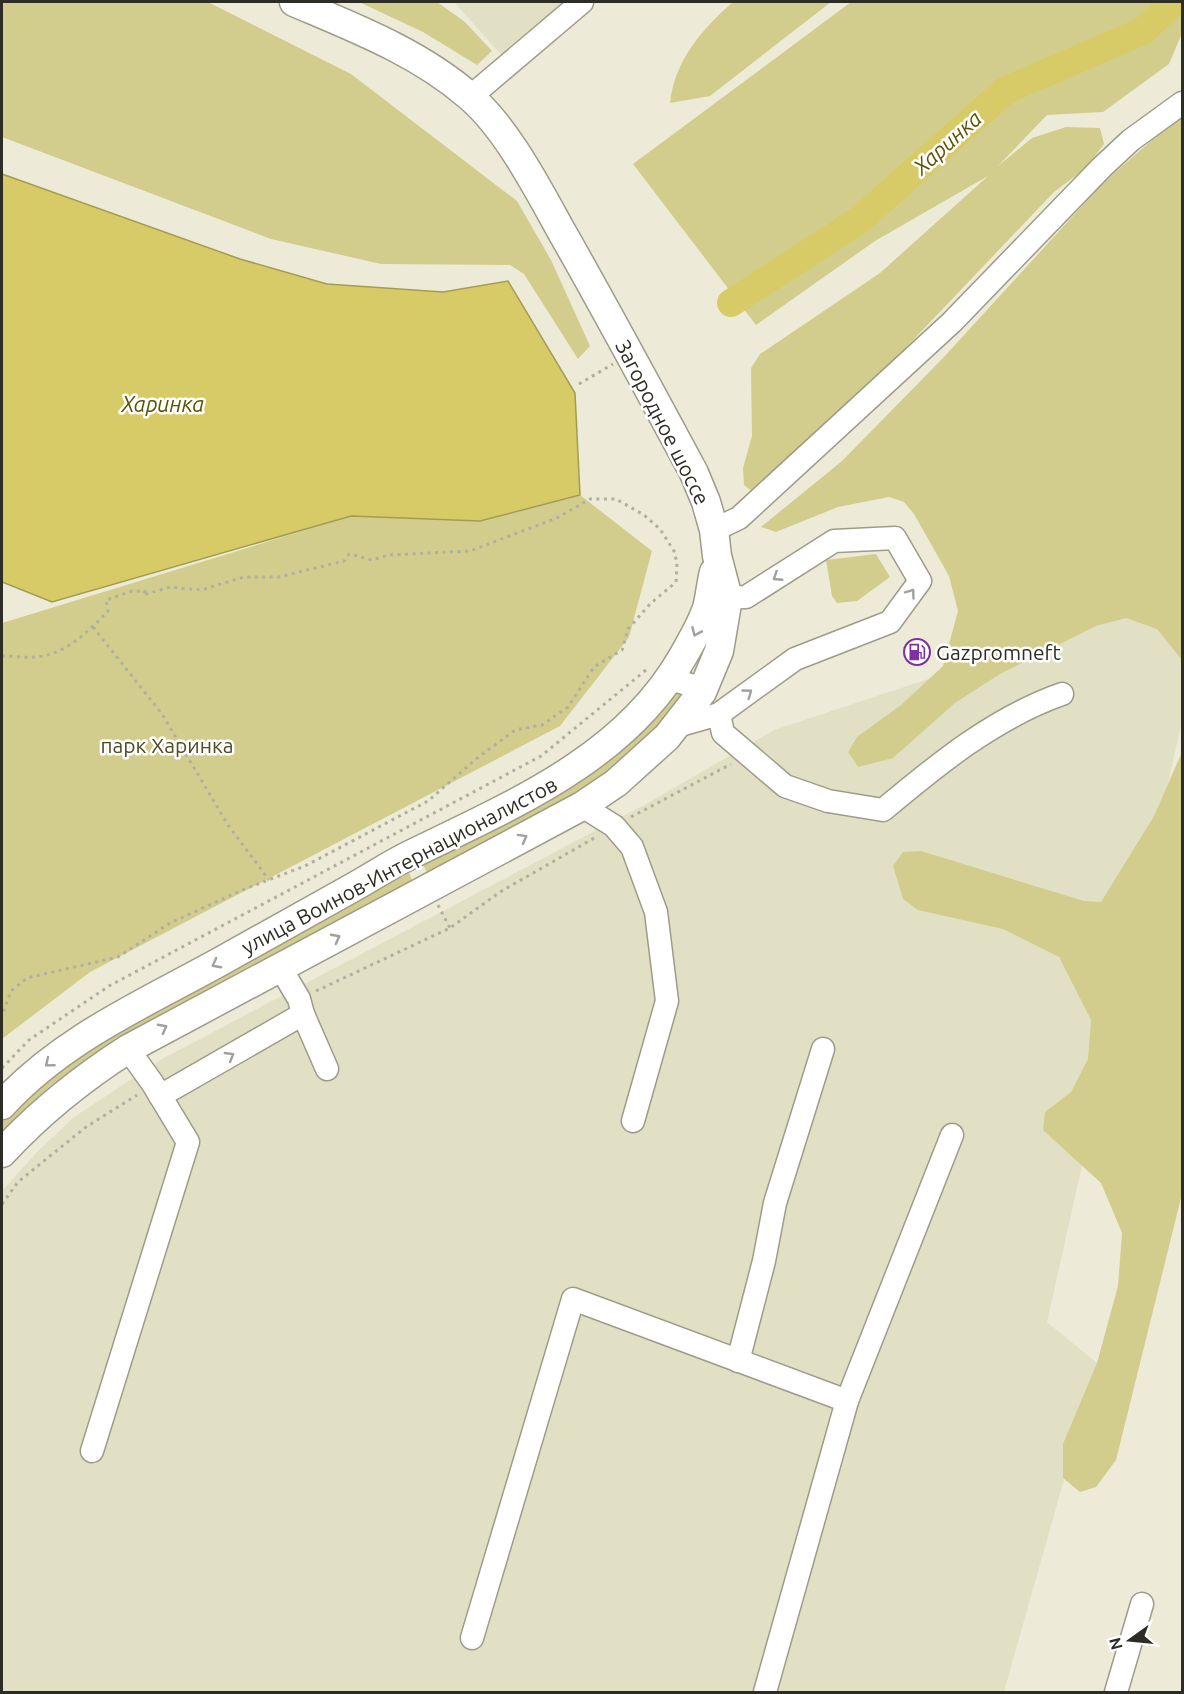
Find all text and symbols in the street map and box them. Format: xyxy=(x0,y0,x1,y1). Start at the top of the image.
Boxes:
water label: Харинка xyxy=(907,105,986,180)
street label: Загородное шоссе xyxy=(611,336,715,508)
water label: Харинка xyxy=(120,391,204,416)
one-way arrow xyxy=(772,570,783,581)
one-way arrow xyxy=(903,589,914,600)
one-way arrow xyxy=(692,625,704,636)
fuel station icon: Gazpromneft xyxy=(902,637,932,667)
place label: Gazpromneft xyxy=(936,640,1061,664)
one-way arrow xyxy=(741,689,752,700)
park label: парк Харинка xyxy=(100,733,234,757)
street label: улица Воинов-Интернационалистов xyxy=(237,771,561,959)
one-way arrow xyxy=(517,834,527,845)
one-way arrow xyxy=(330,934,340,945)
one-way arrow xyxy=(212,957,222,968)
one-way arrow xyxy=(157,1024,168,1035)
one-way arrow xyxy=(224,1052,234,1063)
one-way arrow xyxy=(44,1055,55,1066)
north arrow xyxy=(1100,1610,1160,1670)
text: N xyxy=(1105,1636,1126,1652)

